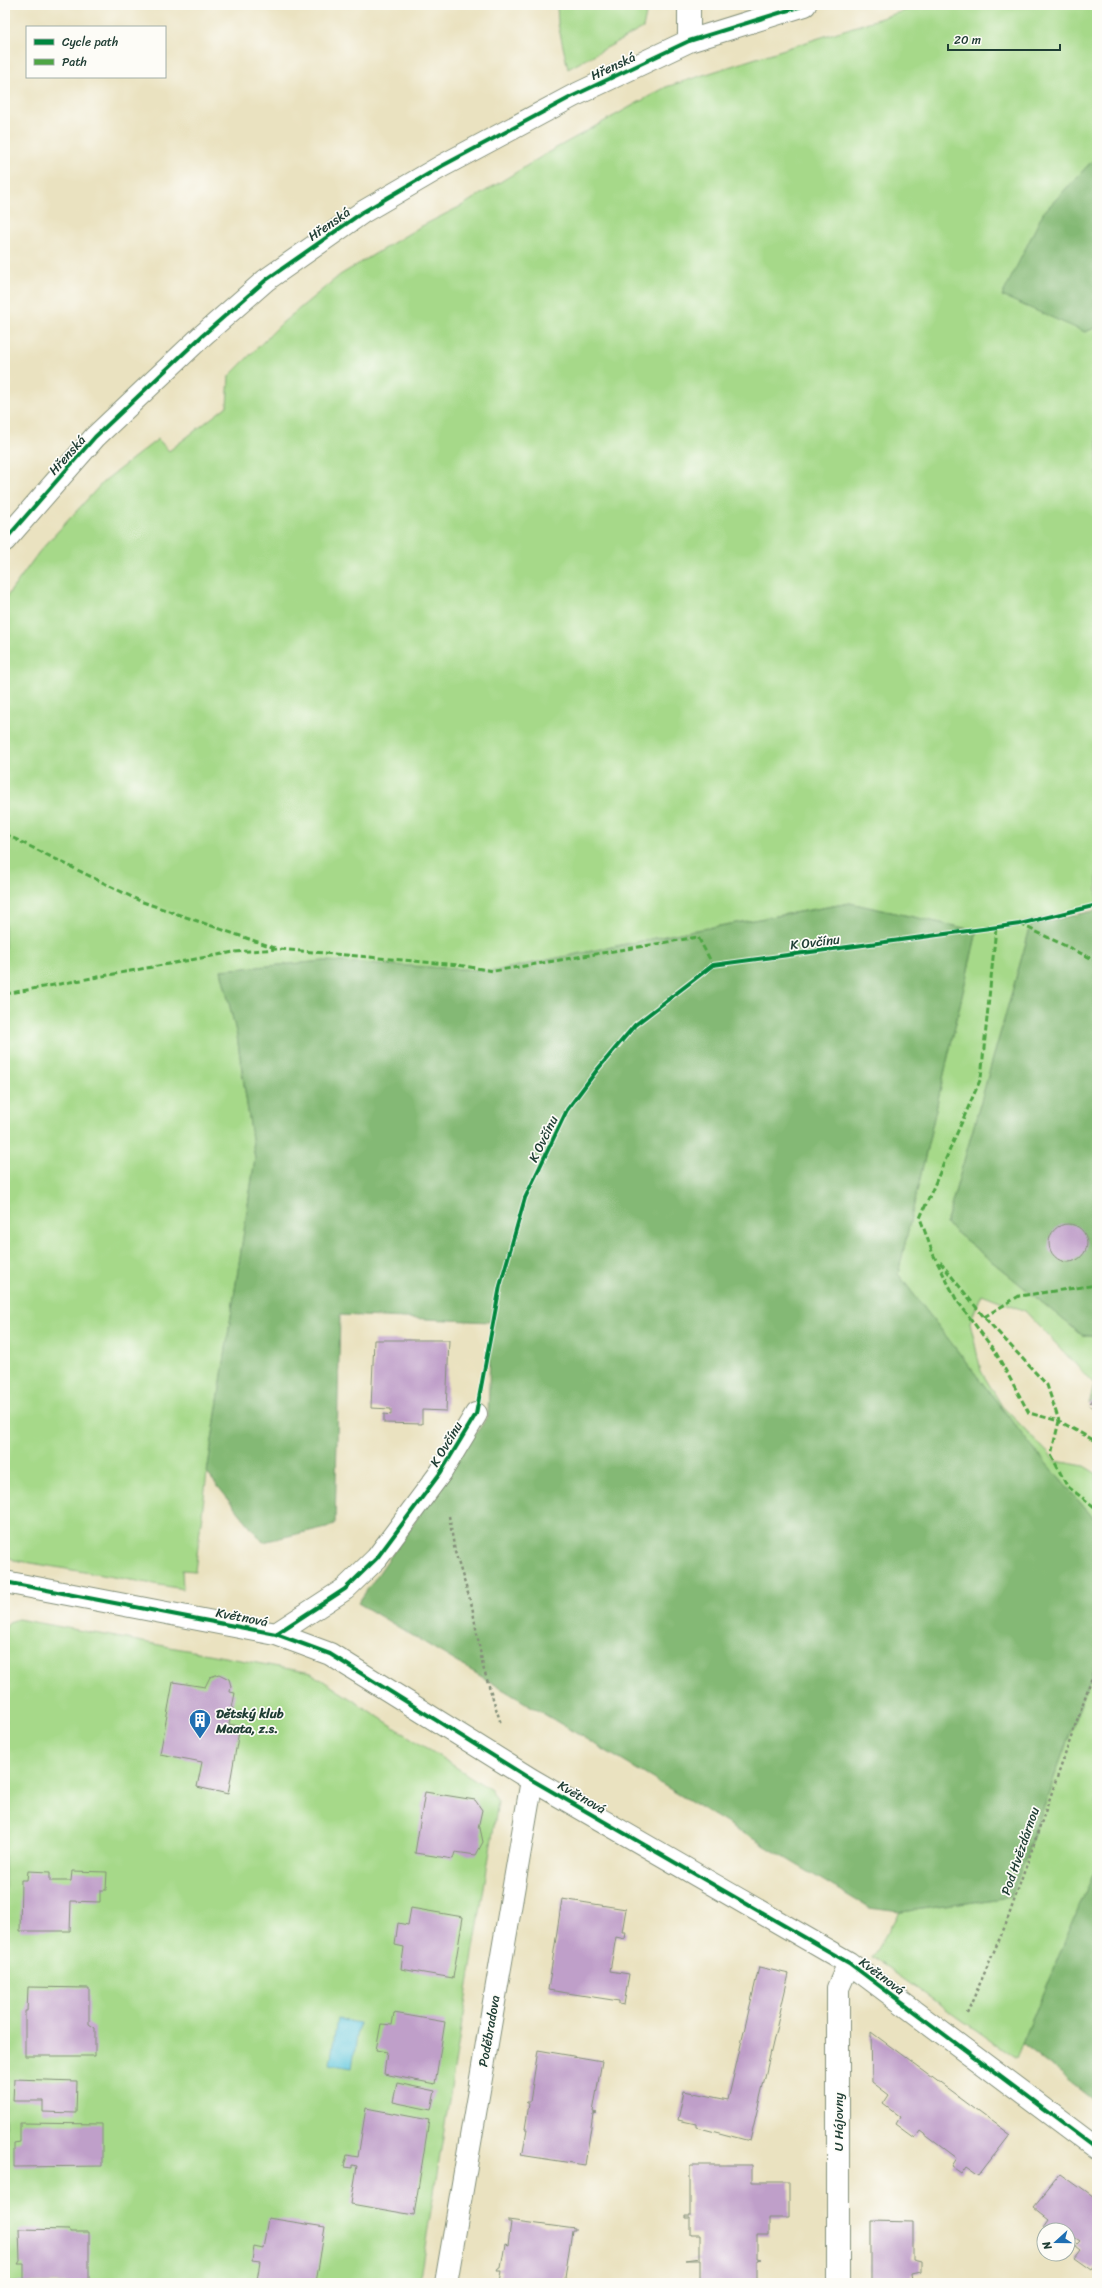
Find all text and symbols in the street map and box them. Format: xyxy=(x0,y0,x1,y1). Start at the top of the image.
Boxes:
legend xyxy=(26,26,166,78)
scale bar xyxy=(948,26,1060,52)
text: 20 m xyxy=(954,29,981,51)
text: Cycle path xyxy=(62,31,118,53)
street label: Hřenská xyxy=(587,45,640,86)
text: Path xyxy=(62,51,87,73)
street label: Hřenská xyxy=(303,201,355,247)
street label: Hřenská xyxy=(43,429,92,480)
street label: K Ovčínu xyxy=(789,928,841,956)
street label: K Ovčínu xyxy=(522,1112,564,1166)
street label: K Ovčínu xyxy=(423,1417,469,1471)
street label: Květnová xyxy=(214,1601,270,1633)
place label: Dětský klub Maata, z.s. xyxy=(215,1702,284,1740)
building icon: Dětský klub Maata, z.s. xyxy=(187,1707,213,1740)
street label: Květnová xyxy=(553,1774,611,1820)
street label: Pod Hvězdárnou xyxy=(994,1804,1046,1898)
street label: Květnová xyxy=(854,1951,910,2001)
street label: Poděbradova xyxy=(471,1993,507,2069)
street label: U Hájovny xyxy=(827,2093,850,2151)
north arrow xyxy=(1036,2222,1076,2262)
text: N xyxy=(1037,2238,1058,2253)

